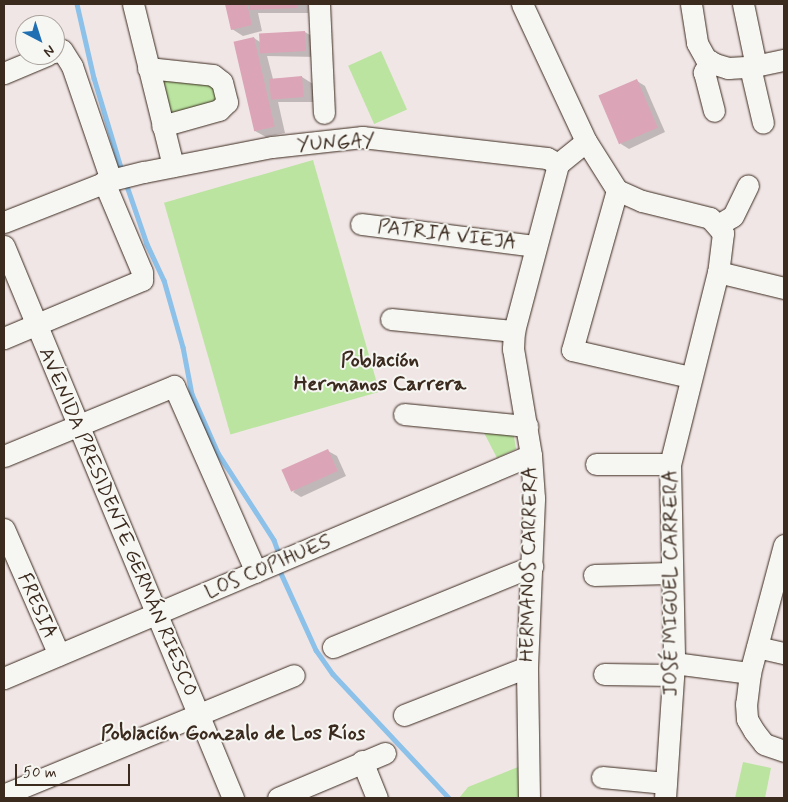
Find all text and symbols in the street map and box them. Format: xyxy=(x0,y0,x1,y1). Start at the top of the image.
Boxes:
north arrow xyxy=(15,15,65,65)
text: N xyxy=(40,41,58,61)
street label: YUNGAY xyxy=(296,129,376,157)
street label: PATRIA VIEJA xyxy=(376,215,518,255)
street label: AVENIDA PRESIDENTE GERMÁN RIESCO xyxy=(34,345,202,699)
district label: Población Hermanos Carrera xyxy=(293,347,467,397)
street label: HERMANOS CARRERA xyxy=(515,465,543,663)
street label: JOSÉ MIGUEL CARRERA xyxy=(659,470,683,696)
street label: LOS COPIHUES xyxy=(199,529,337,605)
street label: FRESIA xyxy=(12,569,62,643)
district label: Población Gonzalo de Los Ríos xyxy=(105,720,361,746)
scale bar xyxy=(18,754,132,786)
text: 50 m xyxy=(23,763,57,783)

